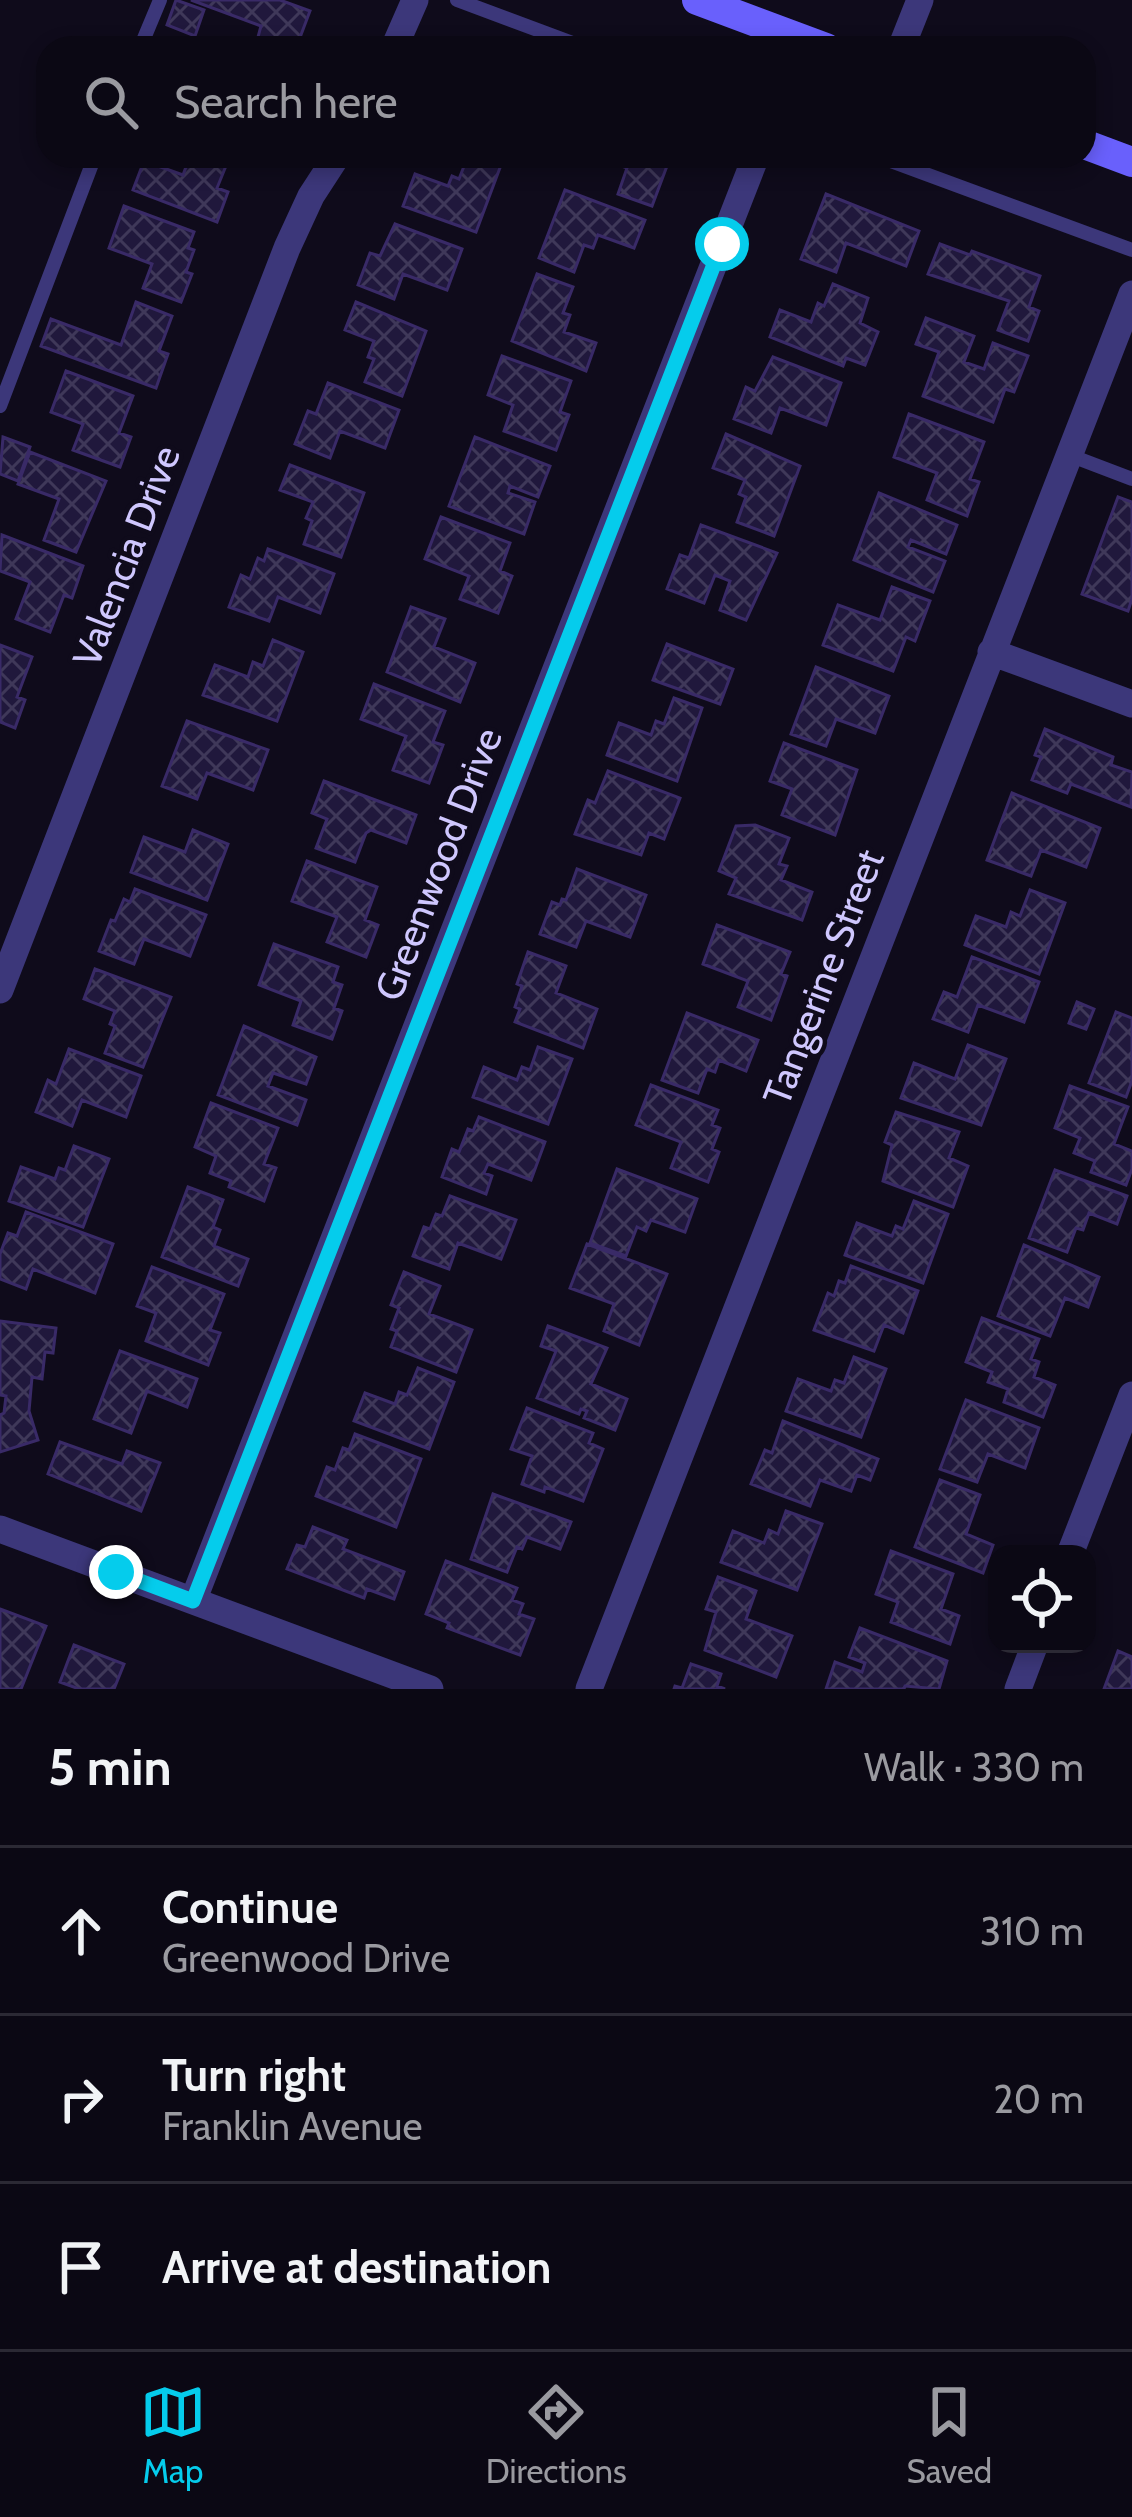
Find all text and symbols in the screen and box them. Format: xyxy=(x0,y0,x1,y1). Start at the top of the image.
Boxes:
search box xyxy=(36,36,1096,168)
icon: search xyxy=(78,69,144,135)
text: Search here xyxy=(174,75,398,129)
route start xyxy=(695,217,749,271)
street label: Valencia Drive xyxy=(62,439,190,673)
street label: Greenwood Drive xyxy=(364,721,512,1007)
street label: Tangerine Street xyxy=(752,843,894,1111)
route end xyxy=(89,1545,143,1599)
map controls xyxy=(988,1545,1096,1653)
button: locate xyxy=(988,1545,1096,1653)
text: 5 min xyxy=(48,1736,172,1798)
text: Walk · 330 m xyxy=(864,1743,1084,1791)
text: Continue xyxy=(162,1880,338,1934)
icon: ahead xyxy=(48,1898,114,1964)
text: 310 m xyxy=(980,1907,1084,1955)
text: Greenwood Drive xyxy=(162,1934,450,1982)
text: Turn right xyxy=(162,2048,346,2102)
icon: right xyxy=(48,2066,114,2132)
text: 20 m xyxy=(993,2075,1084,2123)
text: Franklin Avenue xyxy=(162,2102,422,2150)
icon: arrive xyxy=(48,2234,114,2300)
text: Arrive at destination xyxy=(162,2240,551,2294)
tab: Map xyxy=(140,2379,206,2491)
tab: Directions xyxy=(486,2379,627,2491)
tab: Saved xyxy=(906,2379,992,2491)

